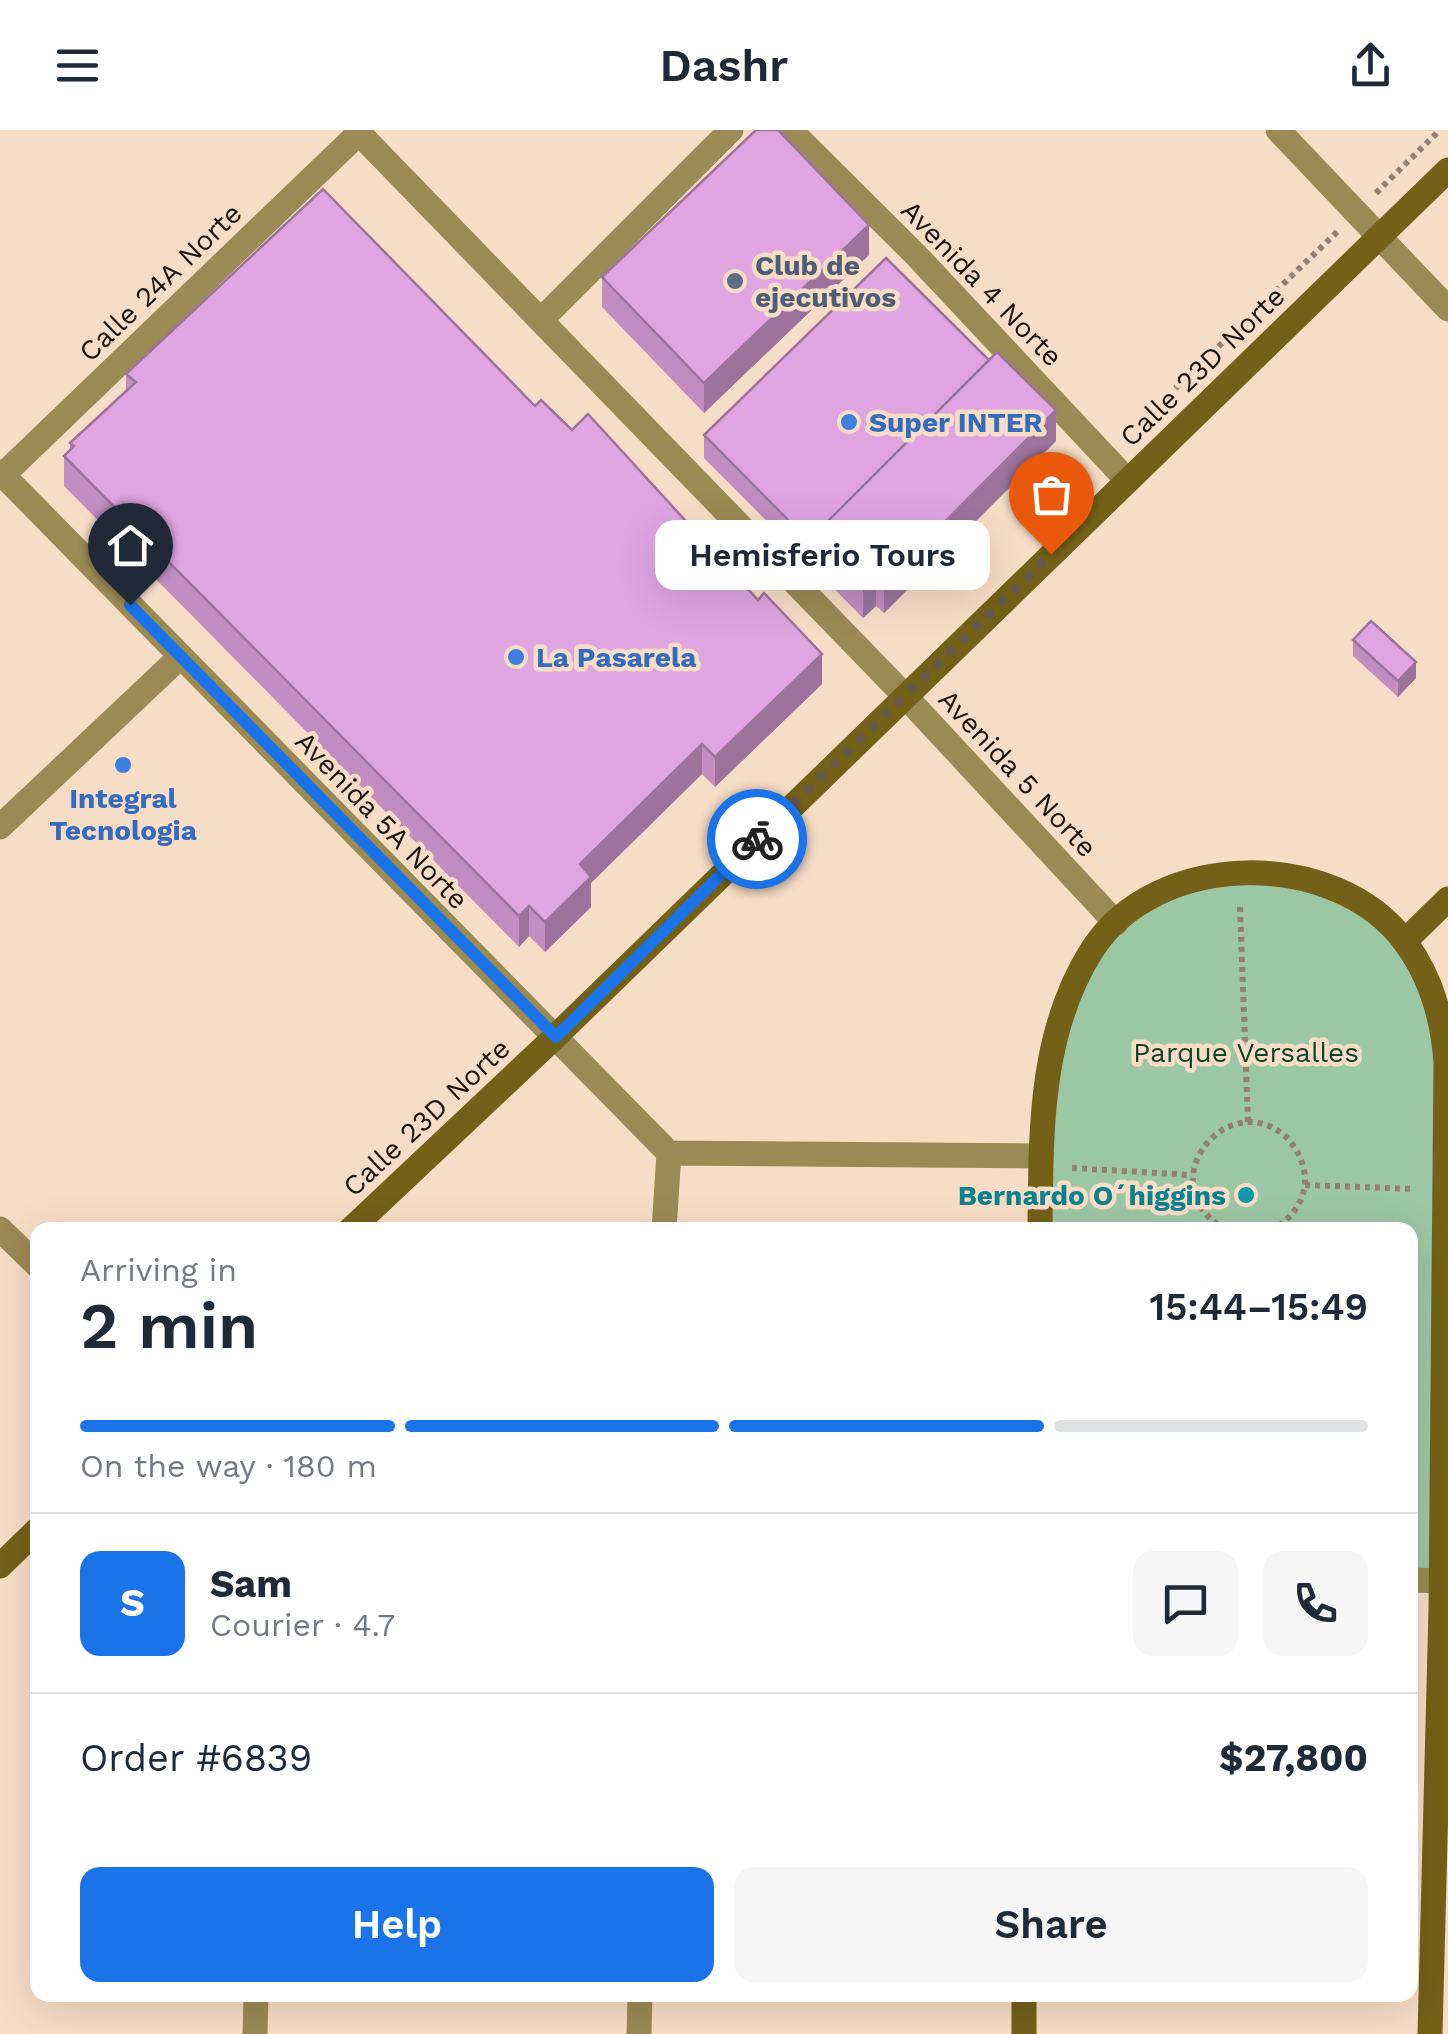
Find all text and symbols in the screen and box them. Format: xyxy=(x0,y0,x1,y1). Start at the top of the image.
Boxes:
icon: menu xyxy=(50,38,105,93)
icon: share xyxy=(1343,38,1398,93)
text: Dashr xyxy=(660,39,788,92)
street label: Avenida 4 Norte xyxy=(894,194,1069,373)
street label: Calle 24A Norte xyxy=(72,197,248,368)
place label: Club de ejecutivos xyxy=(755,249,896,314)
marker: Club de ejecutivos xyxy=(724,270,746,292)
street label: Calle 23D Norte xyxy=(1113,280,1291,453)
place label: Super INTER xyxy=(869,406,1043,439)
marker: Super INTER xyxy=(838,411,860,433)
pin xyxy=(1009,452,1094,555)
icon: bag xyxy=(1024,467,1079,522)
pin xyxy=(88,503,173,606)
icon: home xyxy=(103,518,158,573)
callout: Hemisferio Tours xyxy=(656,519,991,589)
text: Hemisferio Tours xyxy=(689,536,956,574)
place label: La Pasarela xyxy=(536,641,697,674)
marker: La Pasarela xyxy=(505,646,527,668)
street label: Avenida 5 Norte xyxy=(932,683,1104,864)
street label: Avenida 5A Norte xyxy=(288,725,475,916)
marker: Integral Tecnologia xyxy=(112,754,134,776)
place label: Integral Tecnologia xyxy=(49,782,198,847)
courier xyxy=(707,789,807,889)
icon: bike xyxy=(730,812,785,867)
street label: Calle 23D Norte xyxy=(336,1032,517,1203)
park label: Parque Versalles xyxy=(1133,1036,1359,1069)
place label: Bernardo O´higgins xyxy=(958,1179,1226,1212)
marker: Bernardo O´higgins xyxy=(1235,1184,1257,1206)
text: Arriving in xyxy=(80,1251,237,1289)
text: 15:44–15:49 xyxy=(1149,1285,1368,1329)
text: 2 min xyxy=(80,1288,258,1364)
text: On the way · 180 m xyxy=(80,1447,377,1485)
button: chat xyxy=(1133,1551,1238,1656)
button: phone xyxy=(1263,1551,1368,1656)
text: Sam xyxy=(210,1562,292,1606)
text: S xyxy=(120,1581,145,1625)
text: Courier · 4.7 xyxy=(210,1606,395,1644)
text: Order #6839 xyxy=(80,1736,312,1780)
text: $27,800 xyxy=(1219,1736,1368,1780)
button: Help xyxy=(80,1867,714,1982)
button: Share xyxy=(734,1867,1368,1982)

